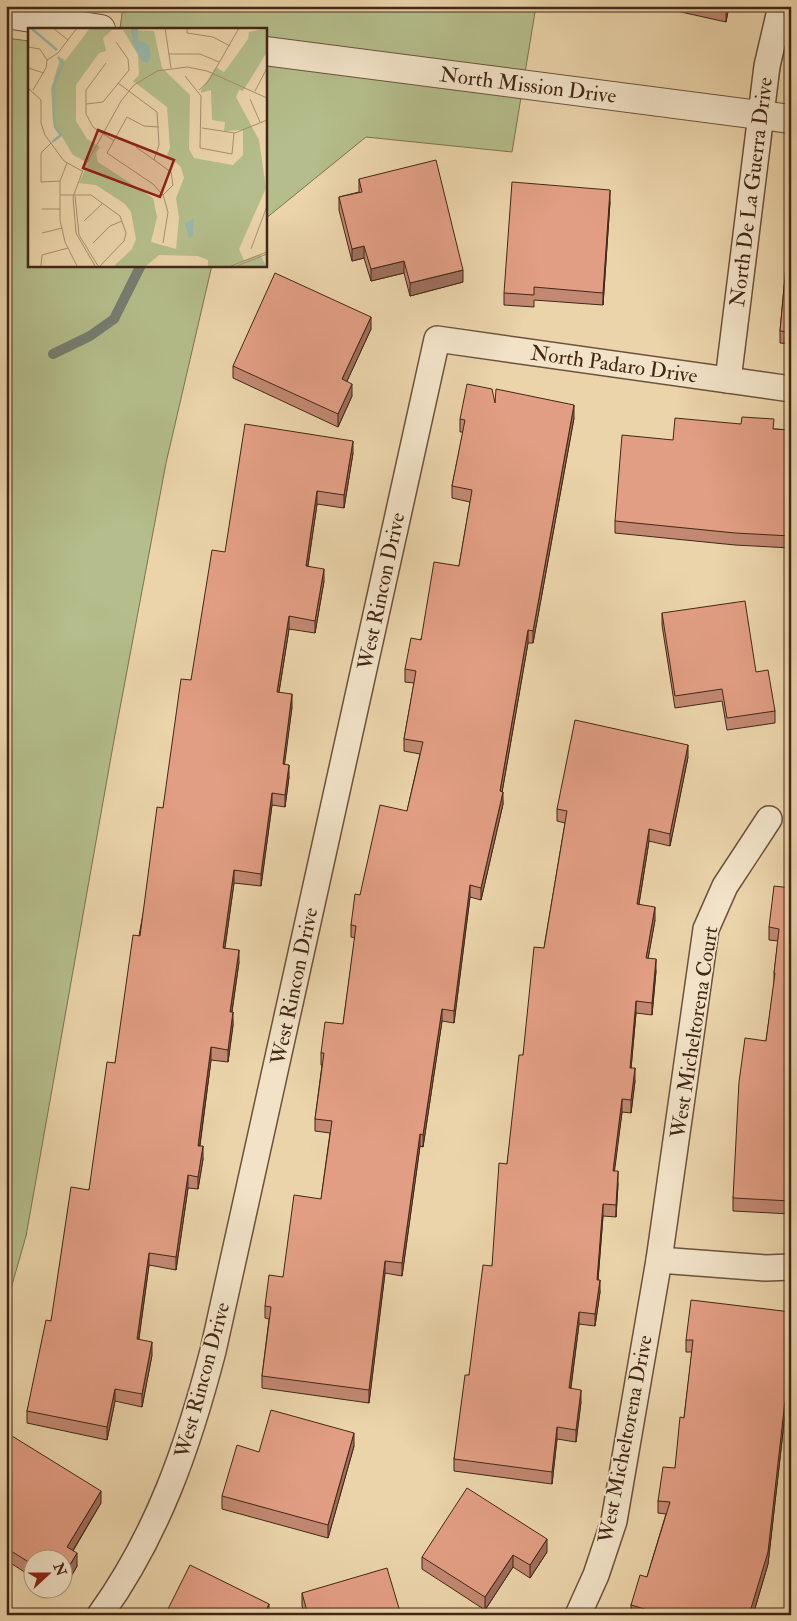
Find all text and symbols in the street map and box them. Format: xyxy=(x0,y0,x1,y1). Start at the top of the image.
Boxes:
inset map xyxy=(28,28,266,266)
street label: North Mission Drive xyxy=(438,61,618,110)
street label: North De La Guerra Drive xyxy=(724,75,779,308)
street label: North Padaro Drive xyxy=(529,339,699,390)
street label: West Rincon Drive xyxy=(351,510,411,673)
street label: West Rincon Drive xyxy=(264,905,324,1068)
street label: West Micheltorena Court xyxy=(664,924,725,1141)
street label: West Rincon Drive xyxy=(168,1299,236,1462)
street label: West Micheltorena Drive xyxy=(592,1333,659,1546)
north arrow xyxy=(22,1548,72,1598)
text: N xyxy=(49,1560,70,1579)

